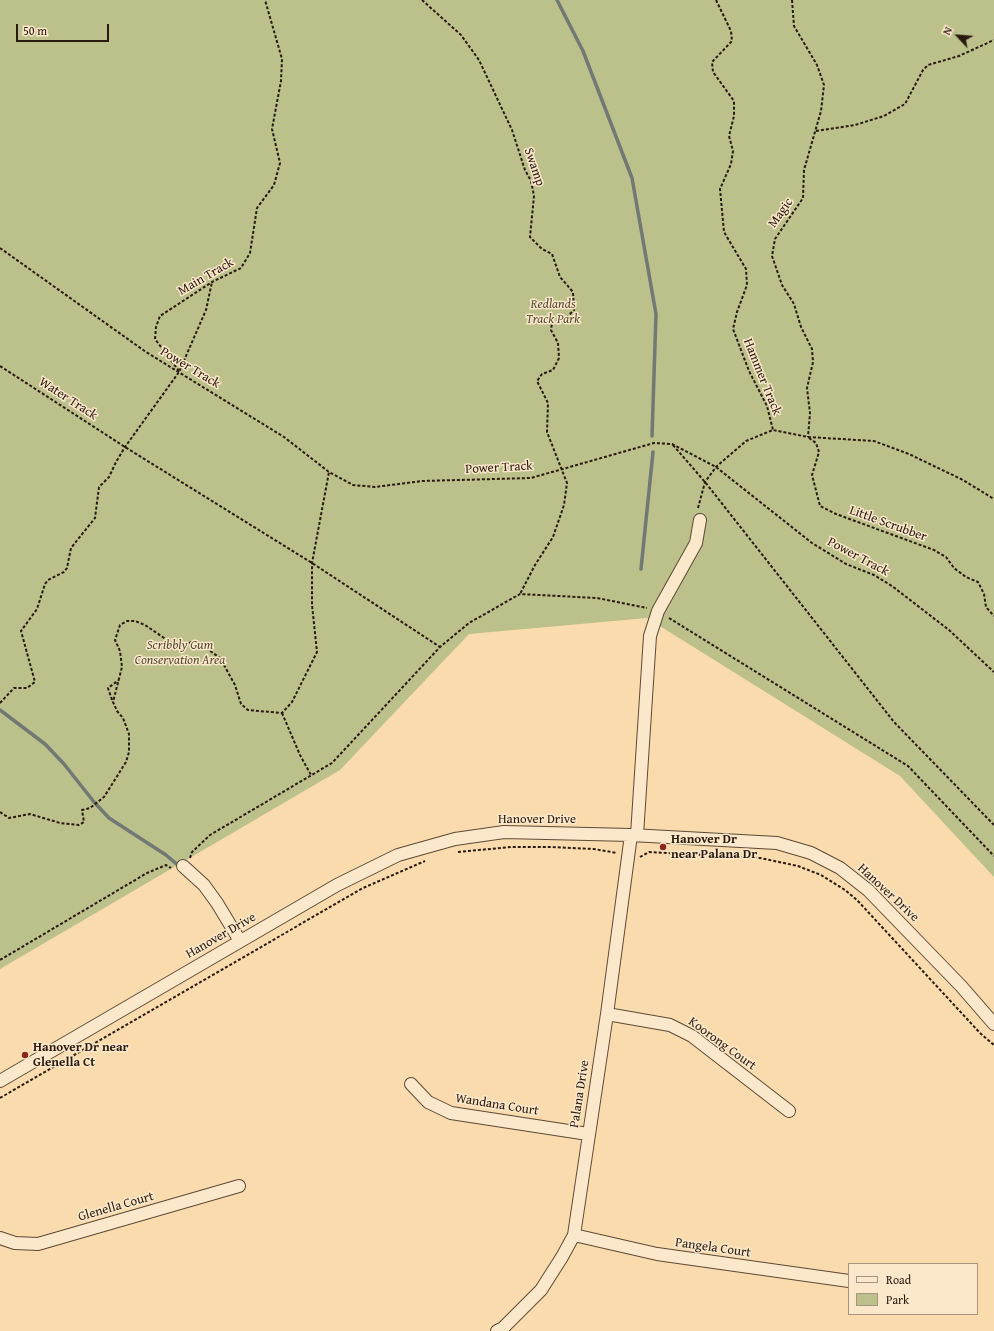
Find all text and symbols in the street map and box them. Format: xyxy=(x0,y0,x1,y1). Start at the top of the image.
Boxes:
scale bar xyxy=(18,16,111,42)
north arrow xyxy=(938,16,978,56)
text: 50 m xyxy=(23,22,47,39)
text: N xyxy=(938,24,956,38)
street label: Swamp xyxy=(520,146,548,188)
street label: Magic xyxy=(765,195,797,231)
street label: Main Track xyxy=(175,255,237,299)
park label: Redlands Track Park xyxy=(526,297,580,328)
street label: Hammer Track xyxy=(740,336,784,418)
street label: Power Track xyxy=(157,344,223,392)
street label: Water Track xyxy=(36,374,100,424)
street label: Power Track xyxy=(465,458,533,478)
street label: Little Scrubber xyxy=(847,503,929,545)
street label: Power Track xyxy=(825,534,891,580)
park label: Scribbly Gum Conservation Area xyxy=(135,638,225,669)
street label: Hanover Drive xyxy=(498,812,576,828)
place label: Hanover Dr near Palana Dr xyxy=(671,832,757,863)
marker: Hanover Dr near Palana Dr xyxy=(658,842,668,852)
street label: Hanover Drive xyxy=(854,861,922,925)
street label: Hanover Drive xyxy=(183,910,259,962)
street label: Koorong Court xyxy=(685,1014,759,1074)
place label: Hanover Dr near Glenella Ct xyxy=(33,1040,129,1071)
marker: Hanover Dr near Glenella Ct xyxy=(20,1050,30,1060)
street label: Palana Drive xyxy=(567,1059,593,1129)
street label: Wandana Court xyxy=(454,1091,540,1119)
street label: Glenella Court xyxy=(76,1189,156,1225)
street label: Pangela Court xyxy=(674,1235,752,1261)
legend xyxy=(848,1263,978,1315)
text: Road xyxy=(886,1271,911,1288)
text: Park xyxy=(886,1291,909,1308)

